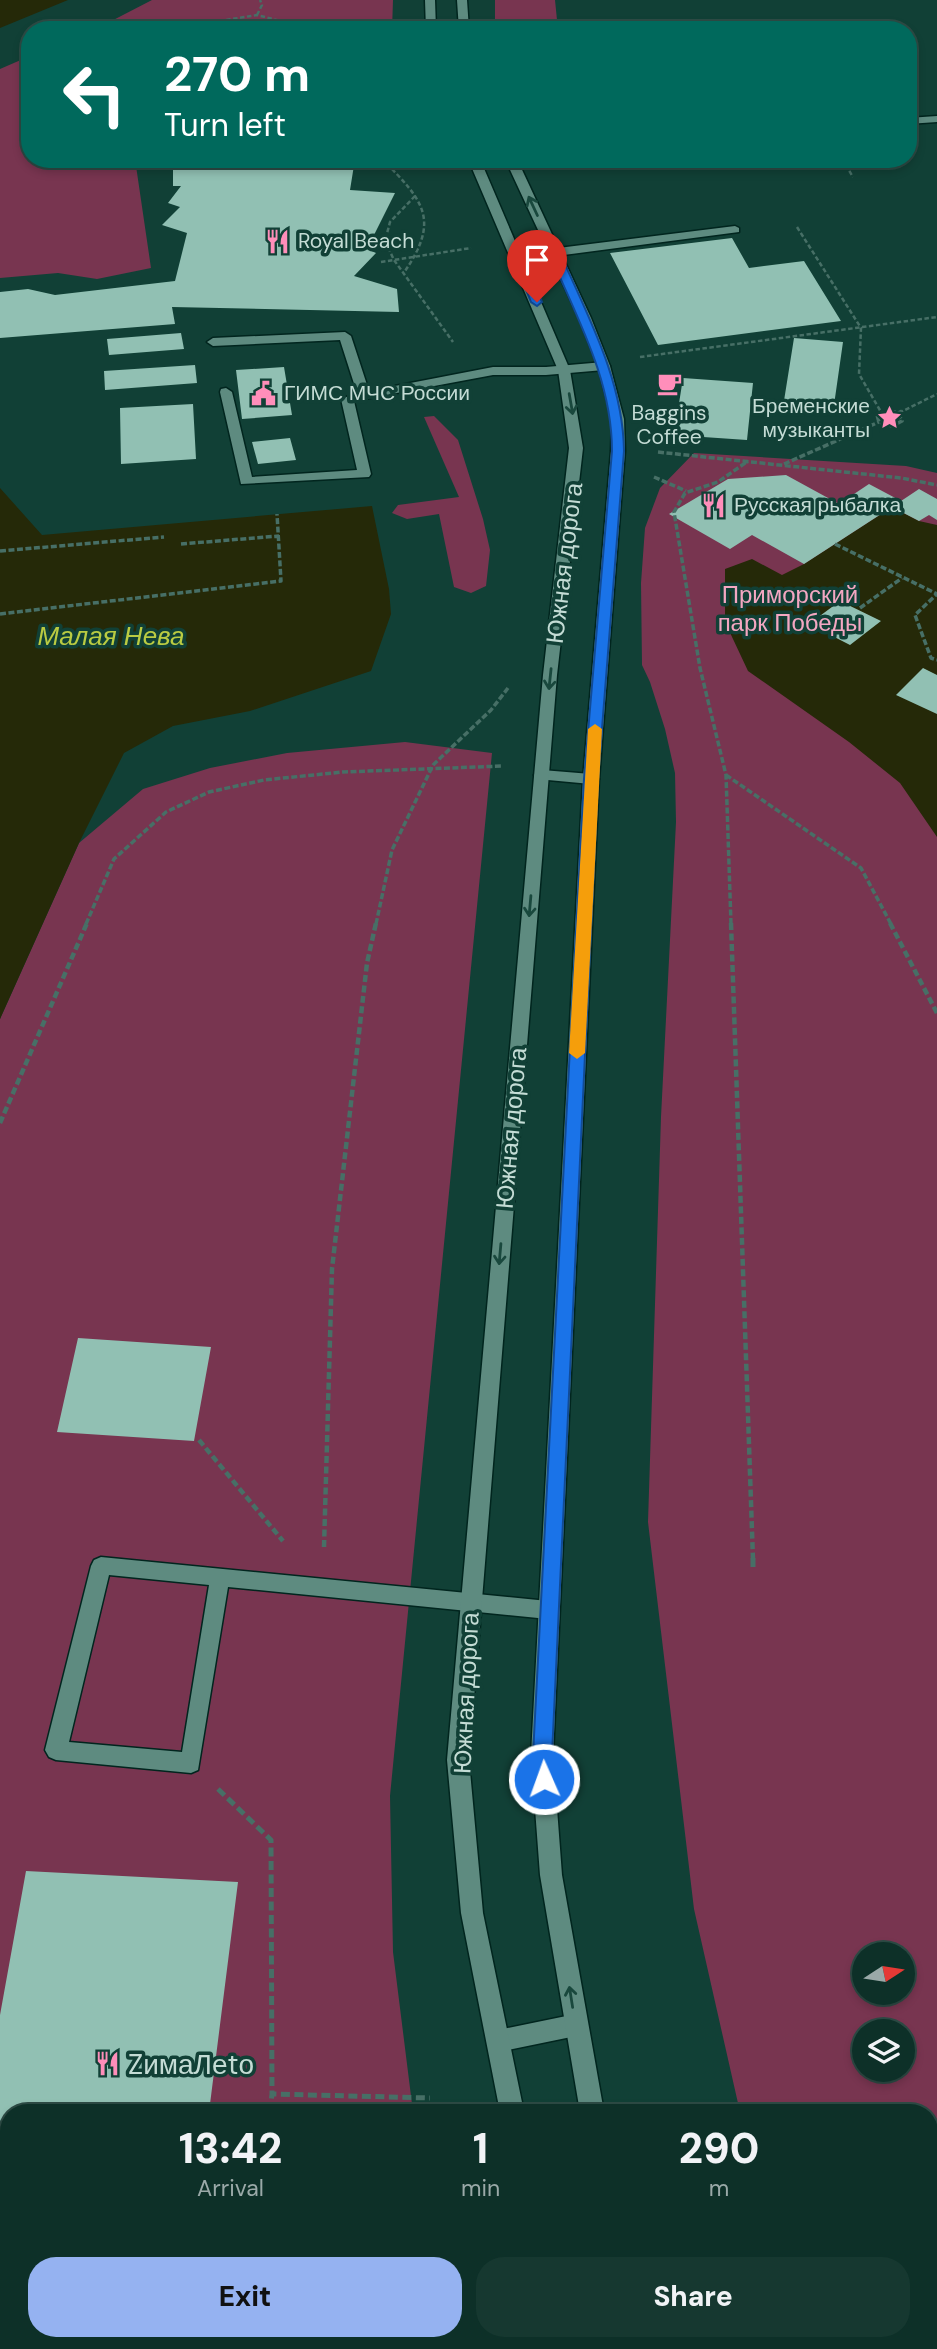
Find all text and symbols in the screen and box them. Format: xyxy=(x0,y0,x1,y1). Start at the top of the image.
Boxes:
text: 270 m xyxy=(164,42,310,106)
icon: left xyxy=(49,49,140,140)
text: Turn left xyxy=(164,104,286,146)
one-way arrow xyxy=(526,195,539,217)
restaurant icon: Royal Beach xyxy=(264,227,292,255)
place label: Royal Beach xyxy=(298,227,414,255)
pin xyxy=(507,230,567,302)
icon: arrive xyxy=(518,241,556,279)
cafe icon: Baggins Coffee xyxy=(655,370,683,398)
public building icon: ГИМС МЧС России xyxy=(250,379,278,407)
place label: ГИМС МЧС России xyxy=(284,379,470,407)
one-way arrow xyxy=(565,392,578,415)
place label: Бременские музыканты xyxy=(752,392,870,444)
place label: Baggins Coffee xyxy=(631,399,707,451)
place icon: Бременские музыканты xyxy=(876,404,904,432)
street label: Южная дорога xyxy=(539,480,589,645)
restaurant icon: Русская рыбалка xyxy=(700,491,728,519)
place label: Русская рыбалка xyxy=(734,491,901,519)
park label: Приморский парк Победы xyxy=(718,579,862,638)
water label: Малая Нева xyxy=(37,619,185,653)
one-way arrow xyxy=(543,667,556,690)
one-way arrow xyxy=(524,894,537,916)
street label: Южная дорога xyxy=(489,1045,534,1210)
one-way arrow xyxy=(493,1243,506,1265)
street label: Южная дорога xyxy=(446,1611,486,1775)
position arrow xyxy=(507,1742,581,1816)
north arrow xyxy=(852,1942,915,2006)
map controls xyxy=(852,1942,915,2082)
one-way arrow xyxy=(564,1986,577,2009)
button: layers xyxy=(852,2019,915,2082)
place label: ZимаЛеtо xyxy=(128,2046,254,2083)
restaurant icon: ZимаЛеtо xyxy=(94,2050,122,2078)
text: 13:42 xyxy=(179,2121,282,2176)
text: 1 xyxy=(473,2121,488,2176)
text: 290 xyxy=(679,2121,759,2176)
text: Arrival xyxy=(197,2173,264,2203)
text: min xyxy=(461,2173,500,2203)
text: m xyxy=(709,2173,729,2203)
button: Exit xyxy=(28,2257,462,2337)
button: Share xyxy=(476,2257,910,2337)

